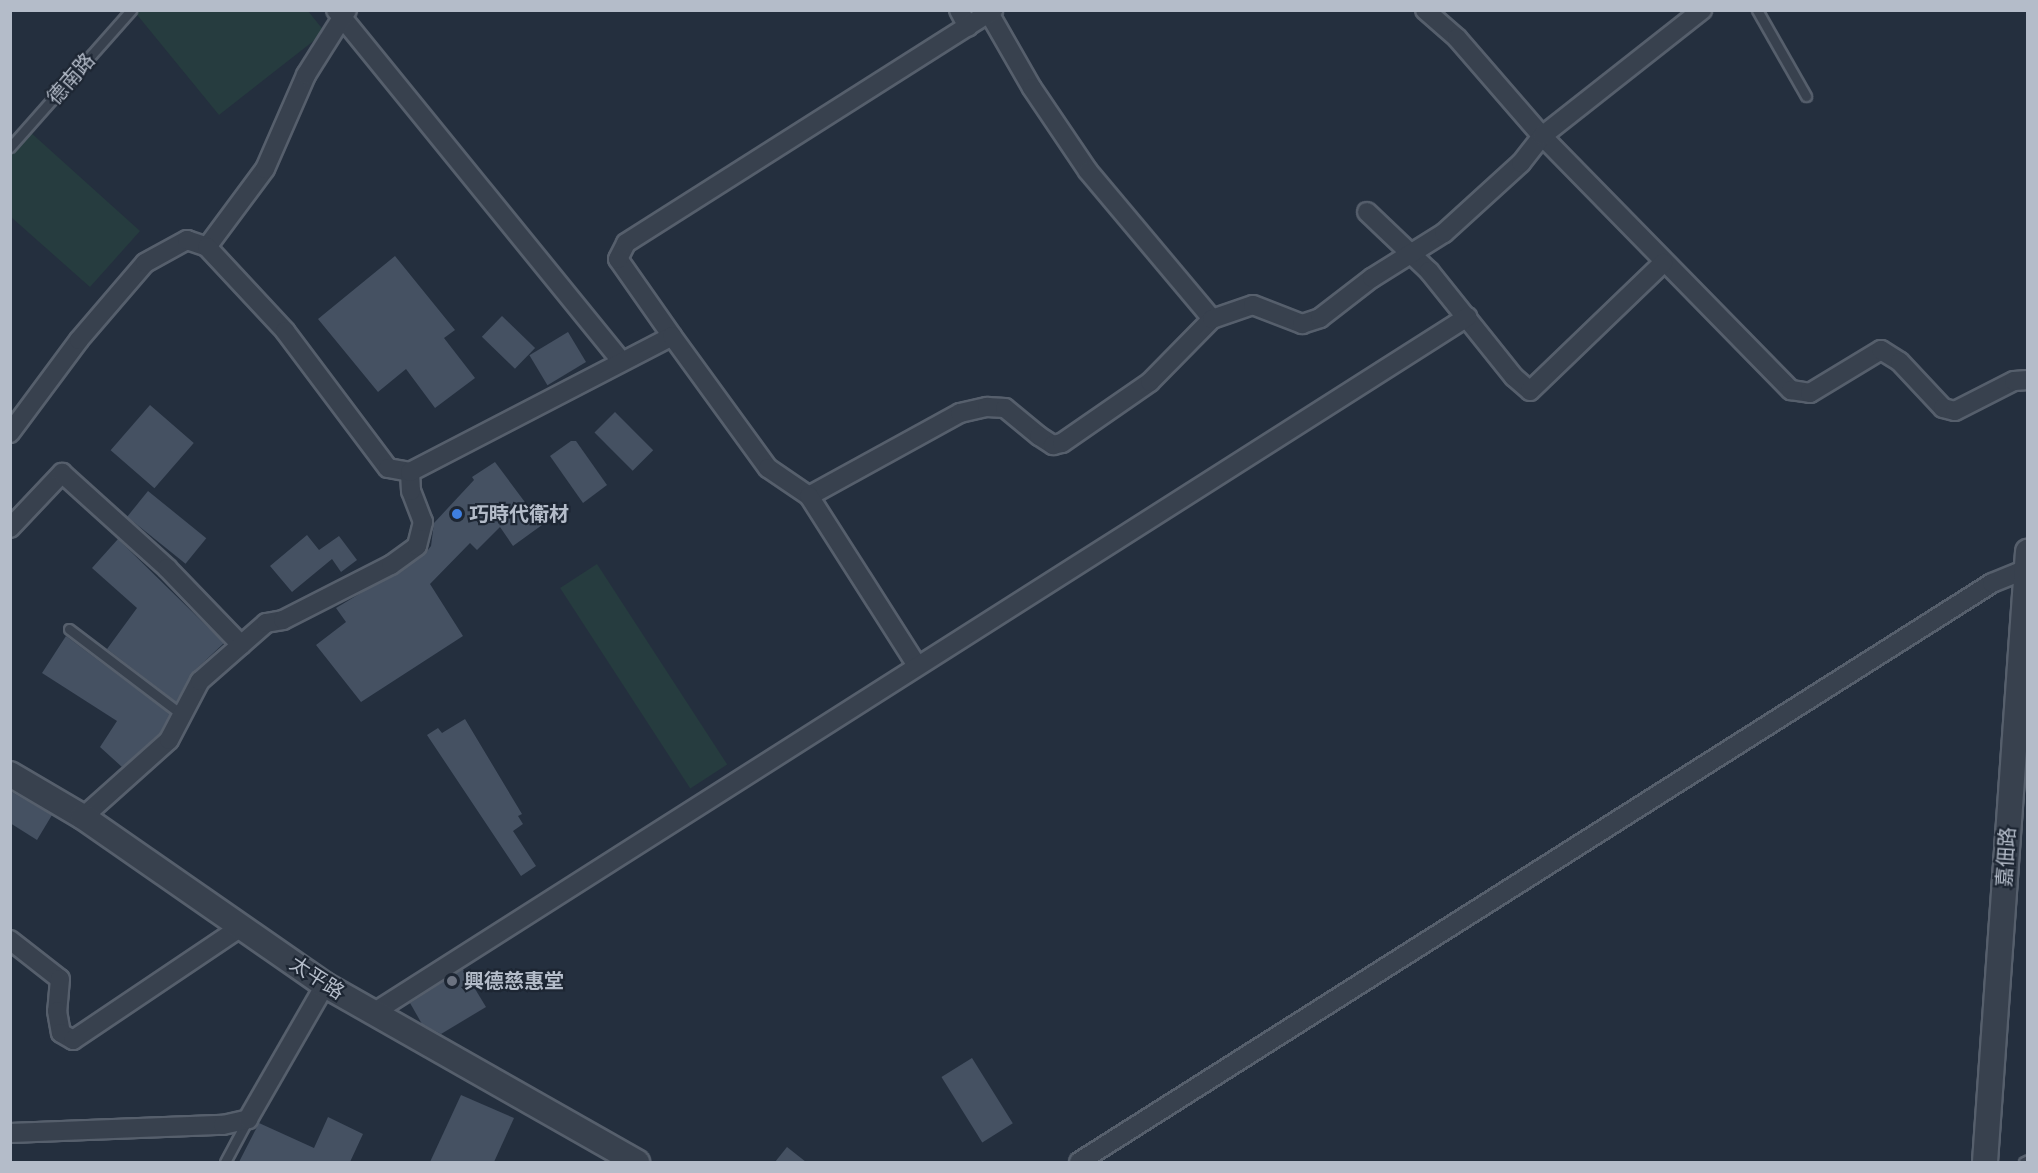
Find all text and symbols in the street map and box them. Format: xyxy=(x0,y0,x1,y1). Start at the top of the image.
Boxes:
street label: 德南路 xyxy=(42,48,100,110)
place label: 巧時代衛材 xyxy=(469,502,569,526)
marker: 巧時代衛材 xyxy=(450,507,464,521)
street label: 嘉佃路 xyxy=(1992,826,2020,888)
street label: 太平路 xyxy=(285,952,349,1004)
place label: 興德慈惠堂 xyxy=(464,969,564,993)
marker: 興德慈惠堂 xyxy=(445,974,459,988)

